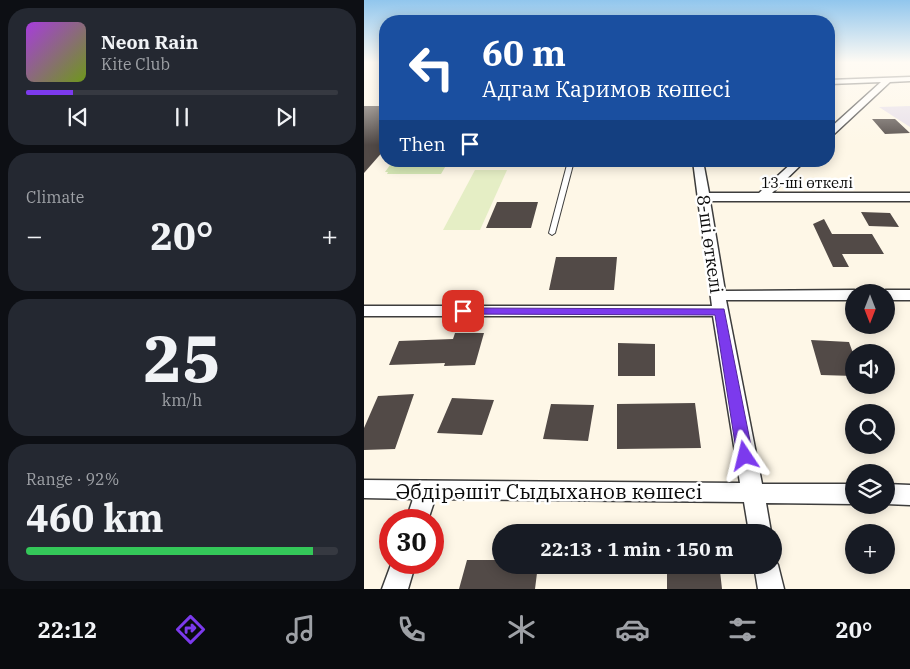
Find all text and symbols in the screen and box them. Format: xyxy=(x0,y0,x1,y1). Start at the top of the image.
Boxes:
text: Neon Rain xyxy=(101,30,198,54)
text: 60 m xyxy=(482,30,566,76)
icon: left xyxy=(399,35,464,100)
text: Kite Club xyxy=(101,54,170,74)
text: Адгам Каримов көшесі xyxy=(482,74,731,103)
icon: previous xyxy=(64,103,92,131)
icon: pause xyxy=(168,103,196,131)
icon: next xyxy=(272,103,300,131)
icon: arrive xyxy=(456,130,484,158)
text: Then xyxy=(399,132,446,156)
street label: 13-ші өткелі xyxy=(761,173,853,192)
text: Climate xyxy=(26,187,84,207)
street label: 8-ші өткелі xyxy=(692,193,728,295)
text: 20° xyxy=(150,211,214,260)
text: − xyxy=(26,217,43,254)
text: + xyxy=(321,217,338,254)
north arrow xyxy=(845,284,895,334)
map controls xyxy=(845,284,895,574)
pin xyxy=(442,290,484,332)
icon: arrive xyxy=(449,297,477,325)
text: 25 xyxy=(143,315,221,400)
button: sound xyxy=(845,344,895,394)
text: km/h xyxy=(162,390,202,410)
button: search xyxy=(845,404,895,454)
position arrow xyxy=(718,429,770,481)
button: layers xyxy=(845,464,895,514)
text: Range · 92% xyxy=(26,469,119,489)
street label: Әбдірәшіт Сыдыханов көшесі xyxy=(396,477,702,505)
text: 460 km xyxy=(26,493,164,542)
speed limit sign: 30 xyxy=(379,509,444,574)
button: + xyxy=(845,524,895,574)
text: 22:13 · 1 min · 150 m xyxy=(541,537,733,561)
icon: directions xyxy=(173,612,208,647)
icon: music xyxy=(283,612,318,647)
icon: phone xyxy=(394,612,429,647)
icon: climate xyxy=(504,612,539,647)
icon: car xyxy=(615,612,650,647)
icon: filters xyxy=(725,612,760,647)
text: 22:12 xyxy=(38,615,97,644)
text: 20° xyxy=(835,615,872,644)

